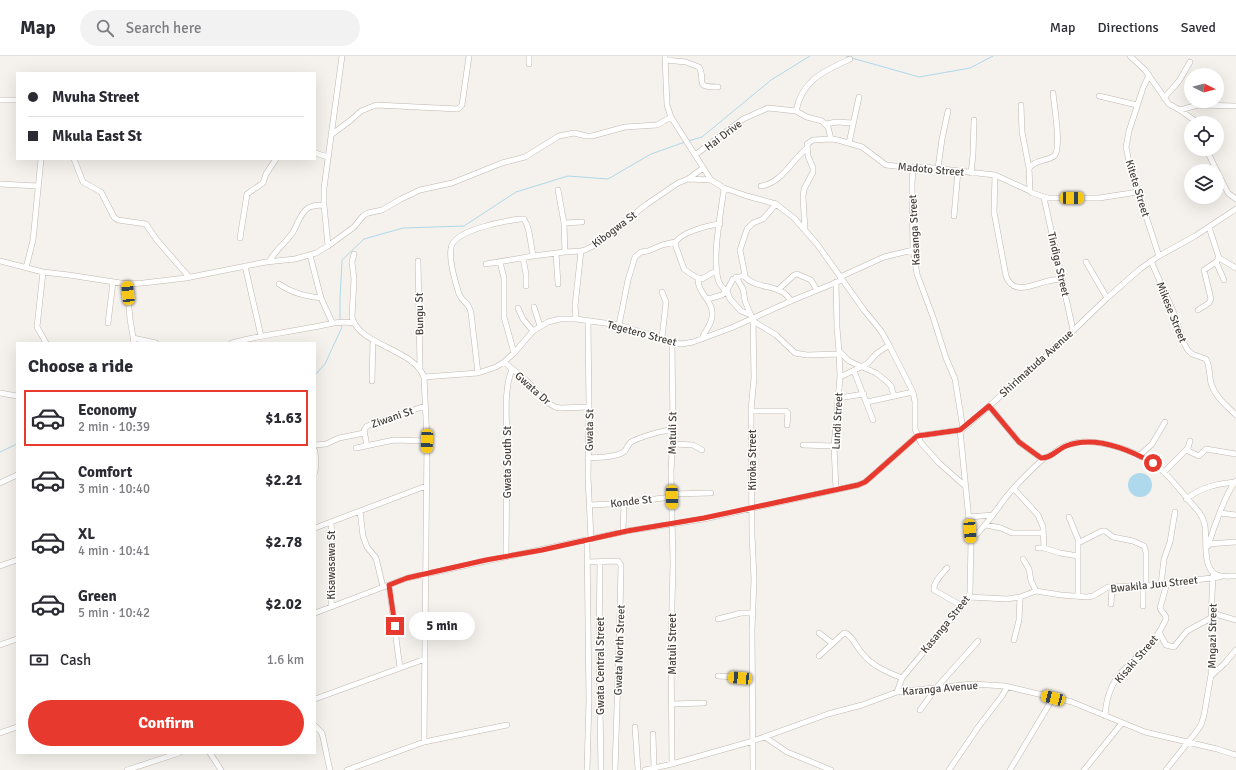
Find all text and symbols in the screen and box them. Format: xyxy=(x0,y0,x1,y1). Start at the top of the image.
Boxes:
search box xyxy=(80,10,360,46)
text: Map xyxy=(20,16,56,40)
icon: search xyxy=(94,17,116,39)
text: Search here xyxy=(126,19,201,37)
text: Map xyxy=(1050,19,1076,36)
text: Directions xyxy=(1098,19,1159,36)
text: Saved xyxy=(1181,19,1216,36)
north arrow xyxy=(1184,68,1224,108)
map controls xyxy=(1184,68,1224,204)
text: Mvuha Street xyxy=(52,88,139,106)
button: locate xyxy=(1184,116,1224,156)
street label: Hai Drive xyxy=(702,117,744,154)
text: Mkula East St xyxy=(52,127,142,145)
street label: Kitete Street xyxy=(1123,158,1152,218)
street label: Madoto Street xyxy=(897,160,965,179)
button: layers xyxy=(1184,164,1224,204)
car xyxy=(1060,192,1084,204)
street label: Kasanga Street xyxy=(906,194,923,266)
street label: Kibogwa St xyxy=(589,208,639,250)
street label: Tindiga Street xyxy=(1045,231,1072,298)
car xyxy=(121,280,135,306)
street label: Mikese Street xyxy=(1154,280,1190,344)
street label: Bungu St xyxy=(413,292,426,336)
street label: Tegetero Street xyxy=(606,318,678,349)
street label: Shirimatuda Avenue xyxy=(997,327,1076,400)
text: Choose a ride xyxy=(28,355,133,377)
street label: Gwata Dr xyxy=(512,369,553,408)
street label: Lundi Street xyxy=(830,392,845,450)
icon: car xyxy=(30,400,66,436)
text: Economy xyxy=(78,401,137,419)
street label: Ziwani St xyxy=(369,404,415,431)
text: $1.63 xyxy=(265,409,302,427)
street label: Gwata St xyxy=(583,409,596,451)
street label: Matuli St xyxy=(666,411,679,454)
text: 2 min · 10:39 xyxy=(78,419,150,435)
street label: Gwata South St xyxy=(501,426,514,498)
car xyxy=(421,429,433,453)
street label: Kiroka Street xyxy=(746,429,759,491)
route start xyxy=(1144,454,1162,472)
icon: car xyxy=(30,462,66,498)
text: Comfort xyxy=(78,463,132,481)
text: $2.21 xyxy=(265,471,302,489)
text: 3 min · 10:40 xyxy=(78,481,150,497)
car xyxy=(666,485,678,509)
street label: Konde St xyxy=(610,492,653,510)
car xyxy=(963,519,977,543)
icon: car xyxy=(30,524,66,560)
text: XL xyxy=(78,525,95,543)
street label: Kisawasawa St xyxy=(325,530,338,600)
text: $2.78 xyxy=(265,533,302,551)
text: 4 min · 10:41 xyxy=(78,543,150,559)
street label: Bwakila Juu Street xyxy=(1110,573,1198,596)
icon: car xyxy=(30,586,66,622)
text: Green xyxy=(78,587,117,605)
street label: Kasanga Street xyxy=(918,593,973,656)
text: $2.02 xyxy=(265,595,302,613)
street label: Mngazi Street xyxy=(1205,603,1220,669)
street label: Gwata North Street xyxy=(611,604,628,696)
text: 5 min · 10:42 xyxy=(78,605,150,621)
callout: 5 min xyxy=(409,612,475,640)
street label: Matuli Street xyxy=(666,613,679,675)
route end xyxy=(386,617,404,635)
street label: Gwata Central Street xyxy=(594,617,607,715)
text: 5 min xyxy=(426,618,458,634)
street label: Kisaki Street xyxy=(1112,633,1161,686)
icon: cash xyxy=(28,649,50,671)
text: Cash xyxy=(60,651,91,669)
text: 1.6 km xyxy=(267,652,304,668)
car xyxy=(728,671,752,685)
street label: Karanga Avenue xyxy=(902,679,978,698)
car xyxy=(1040,689,1066,707)
button: Confirm xyxy=(28,700,304,746)

